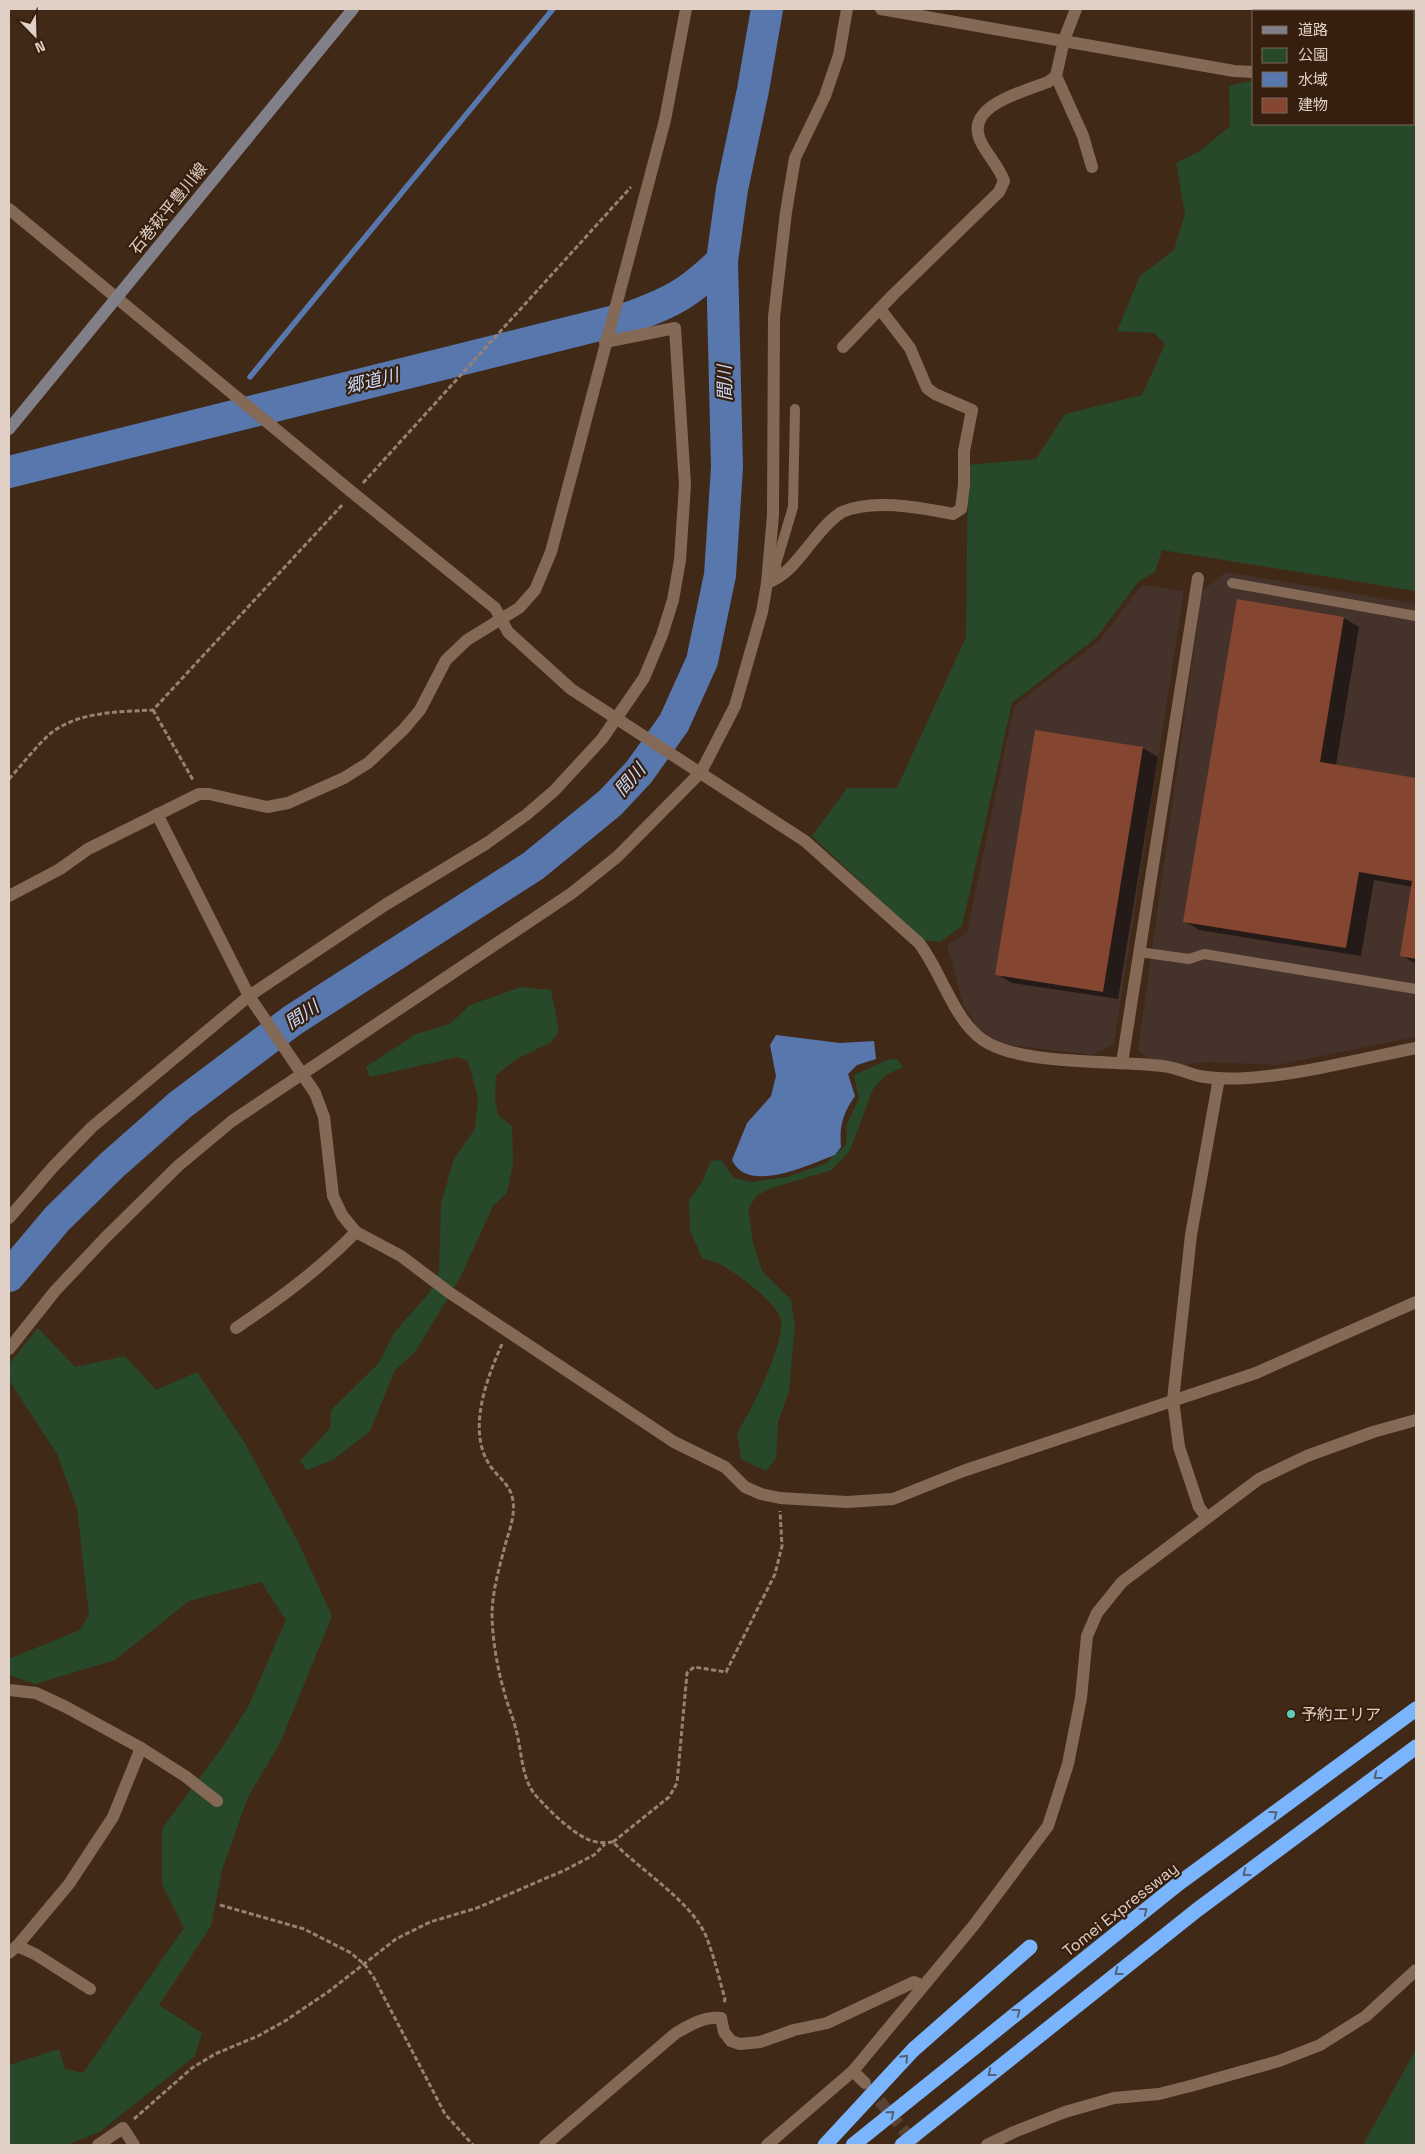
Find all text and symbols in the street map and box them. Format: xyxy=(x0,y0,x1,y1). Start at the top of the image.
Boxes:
north arrow xyxy=(10,10,60,60)
legend xyxy=(1252,10,1415,125)
text: 道路 xyxy=(1298,20,1328,39)
text: N xyxy=(32,37,48,57)
text: 公園 xyxy=(1298,45,1328,64)
text: 水域 xyxy=(1298,70,1328,89)
text: 建物 xyxy=(1298,95,1328,114)
street label: 石巻萩平豊川線 xyxy=(125,158,212,258)
water label: 郷道川 xyxy=(343,362,403,398)
water label: 間川 xyxy=(713,363,736,401)
water label: 間川 xyxy=(609,757,651,801)
water label: 間川 xyxy=(280,994,325,1034)
place label: 予約エリア xyxy=(1301,1704,1381,1725)
marker: 予約エリア xyxy=(1285,1708,1297,1720)
one-way arrow xyxy=(1374,1771,1383,1779)
one-way arrow xyxy=(1268,1811,1277,1819)
street label: Tomei Expressway xyxy=(1058,1858,1182,1961)
one-way arrow xyxy=(1242,1867,1252,1876)
one-way arrow xyxy=(1138,1909,1147,1917)
one-way arrow xyxy=(1115,1967,1124,1975)
one-way arrow xyxy=(1011,2010,1020,2018)
one-way arrow xyxy=(899,2055,908,2064)
one-way arrow xyxy=(987,2068,996,2077)
one-way arrow xyxy=(885,2111,894,2120)

